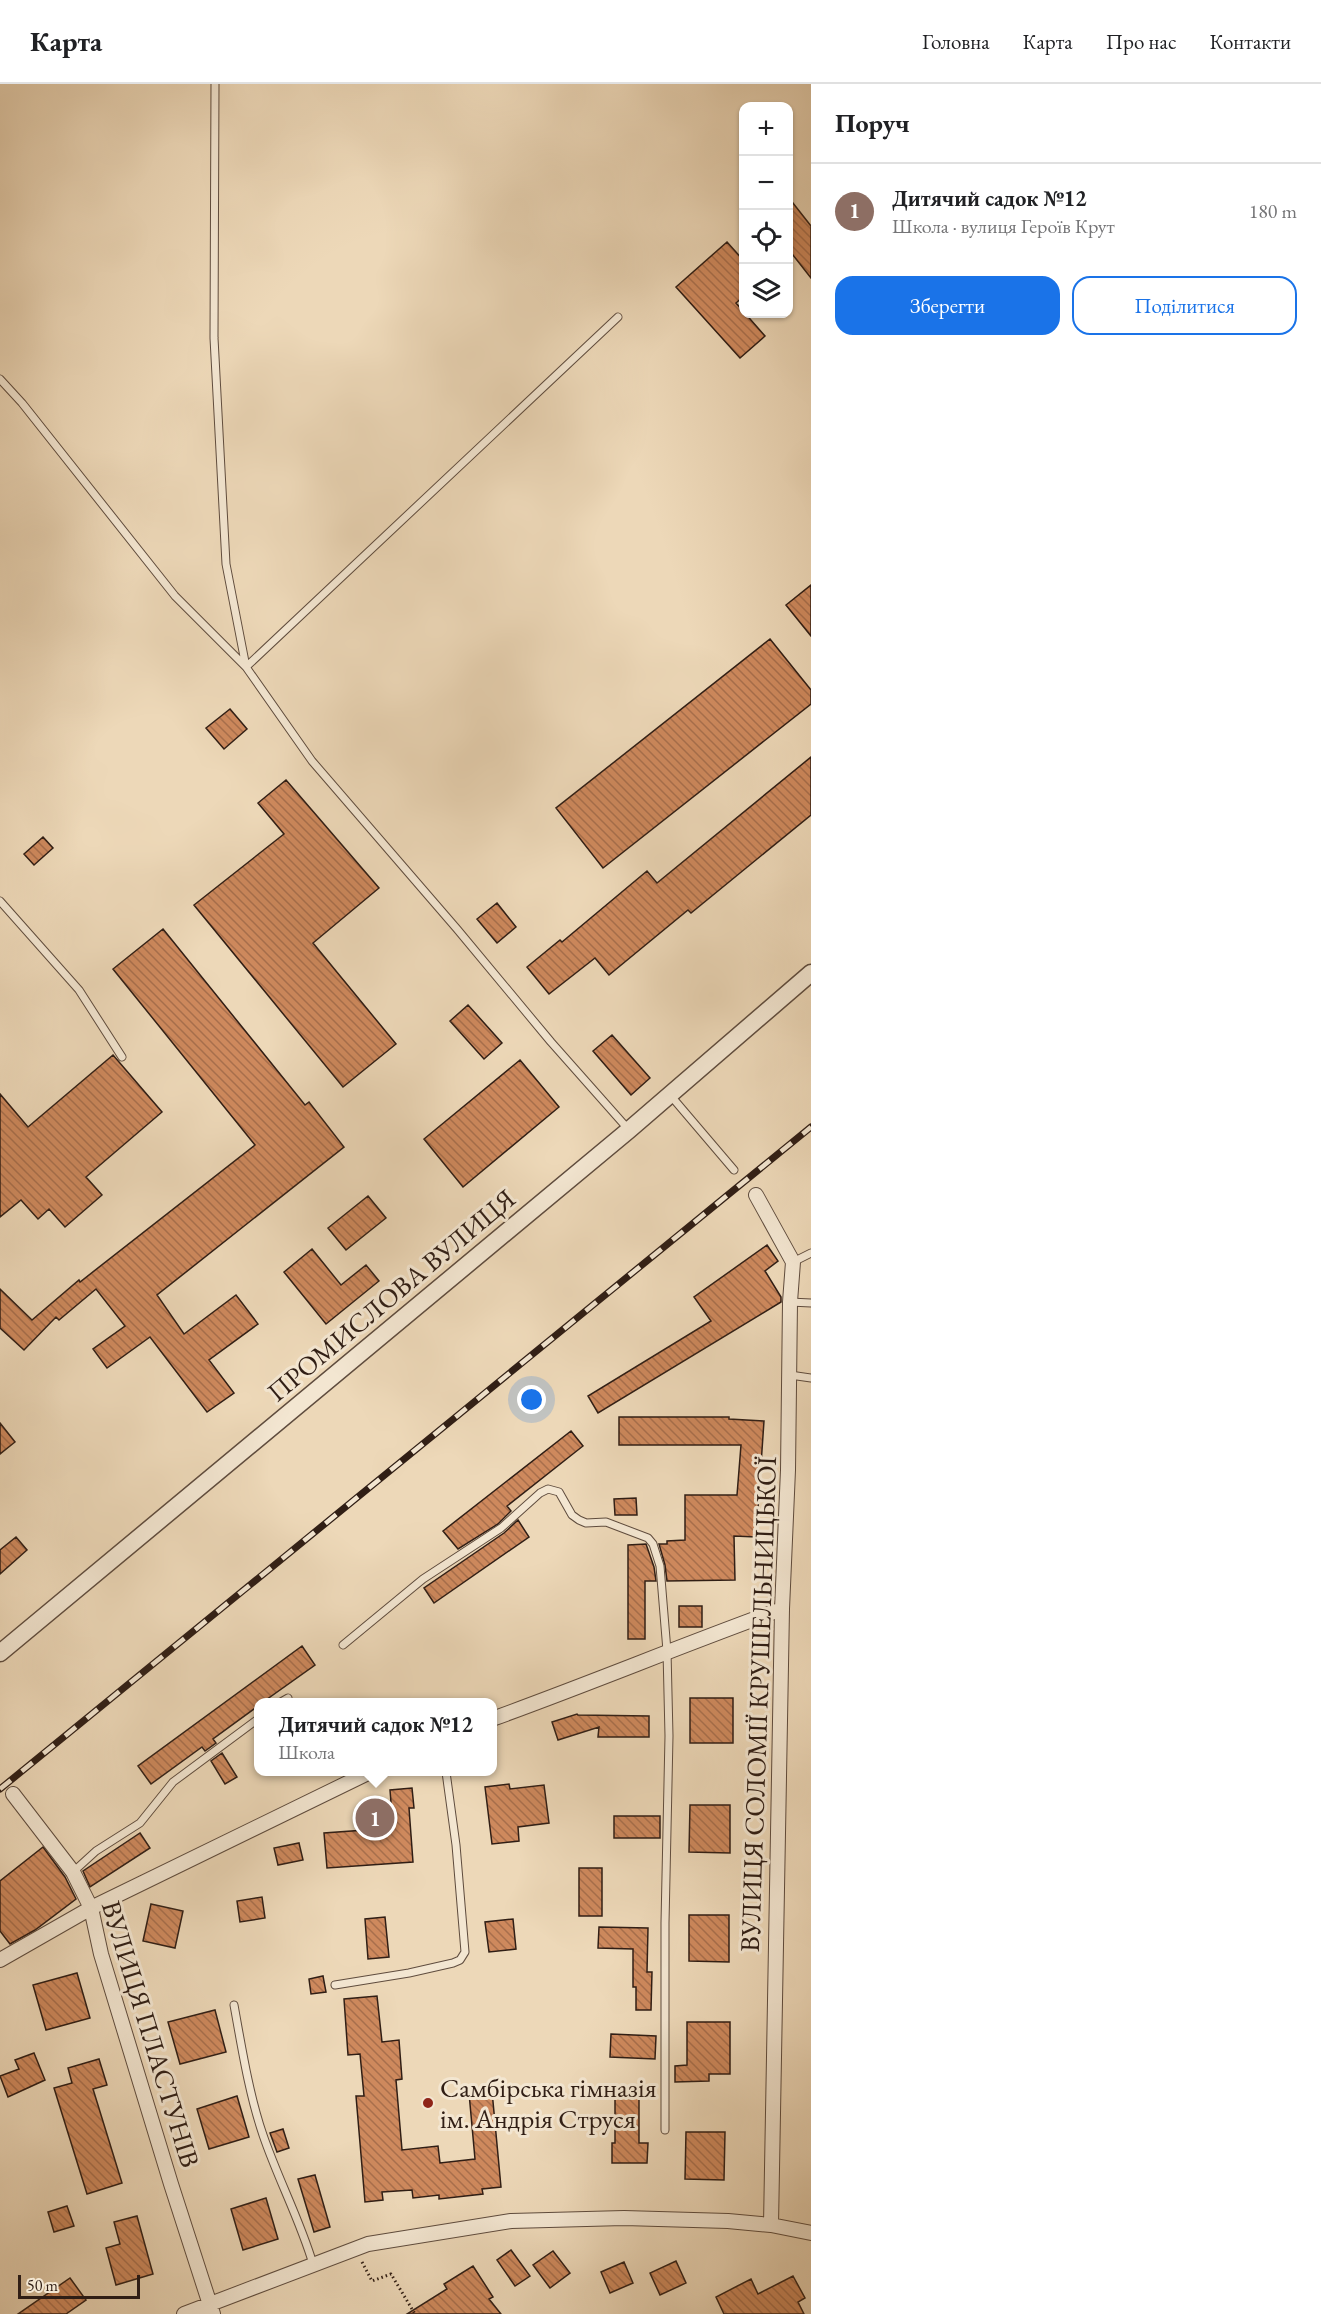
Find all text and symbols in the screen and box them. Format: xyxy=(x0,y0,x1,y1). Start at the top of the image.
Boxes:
text: Карта xyxy=(30,23,102,59)
text: Головна xyxy=(922,28,990,55)
text: Карта xyxy=(1023,28,1073,55)
text: Про нас xyxy=(1106,28,1176,55)
text: Контакти xyxy=(1209,28,1291,55)
map controls xyxy=(739,102,793,318)
button: + xyxy=(739,102,793,156)
text: Поруч xyxy=(835,106,910,140)
button: − xyxy=(739,156,793,210)
text: Дитячий садок №12 xyxy=(892,184,1087,213)
text: 1 xyxy=(849,198,860,224)
text: 180 m xyxy=(1249,198,1297,224)
button: locate xyxy=(739,210,793,264)
text: Школа · вулиця Героїв Крут xyxy=(892,213,1115,239)
button: layers xyxy=(739,264,793,318)
button: Зберегти xyxy=(835,276,1060,335)
button: Поділитися xyxy=(1072,276,1297,335)
street label: ПРОМИСЛОВА ВУЛИЦЯ xyxy=(260,1181,522,1409)
your location xyxy=(517,1385,546,1414)
street label: ВУЛИЦЯ СОЛОМІЇ КРУШЕЛЬНИЦЬКОЇ xyxy=(732,1456,784,1952)
popup xyxy=(254,1698,497,1776)
text: Дитячий садок №12 xyxy=(278,1710,473,1739)
text: Школа xyxy=(278,1739,335,1765)
pin: 1 xyxy=(356,1796,394,1840)
street label: ВУЛИЦЯ ПЛАСТУНІВ xyxy=(94,1896,208,2172)
place label: Самбірська гімназія ім. Андрія Струся xyxy=(440,2070,657,2136)
marker: Самбірська гімназія ім. Андрія Струся xyxy=(421,2096,435,2110)
scale bar xyxy=(18,2272,140,2300)
text: 50 m xyxy=(27,2275,58,2296)

